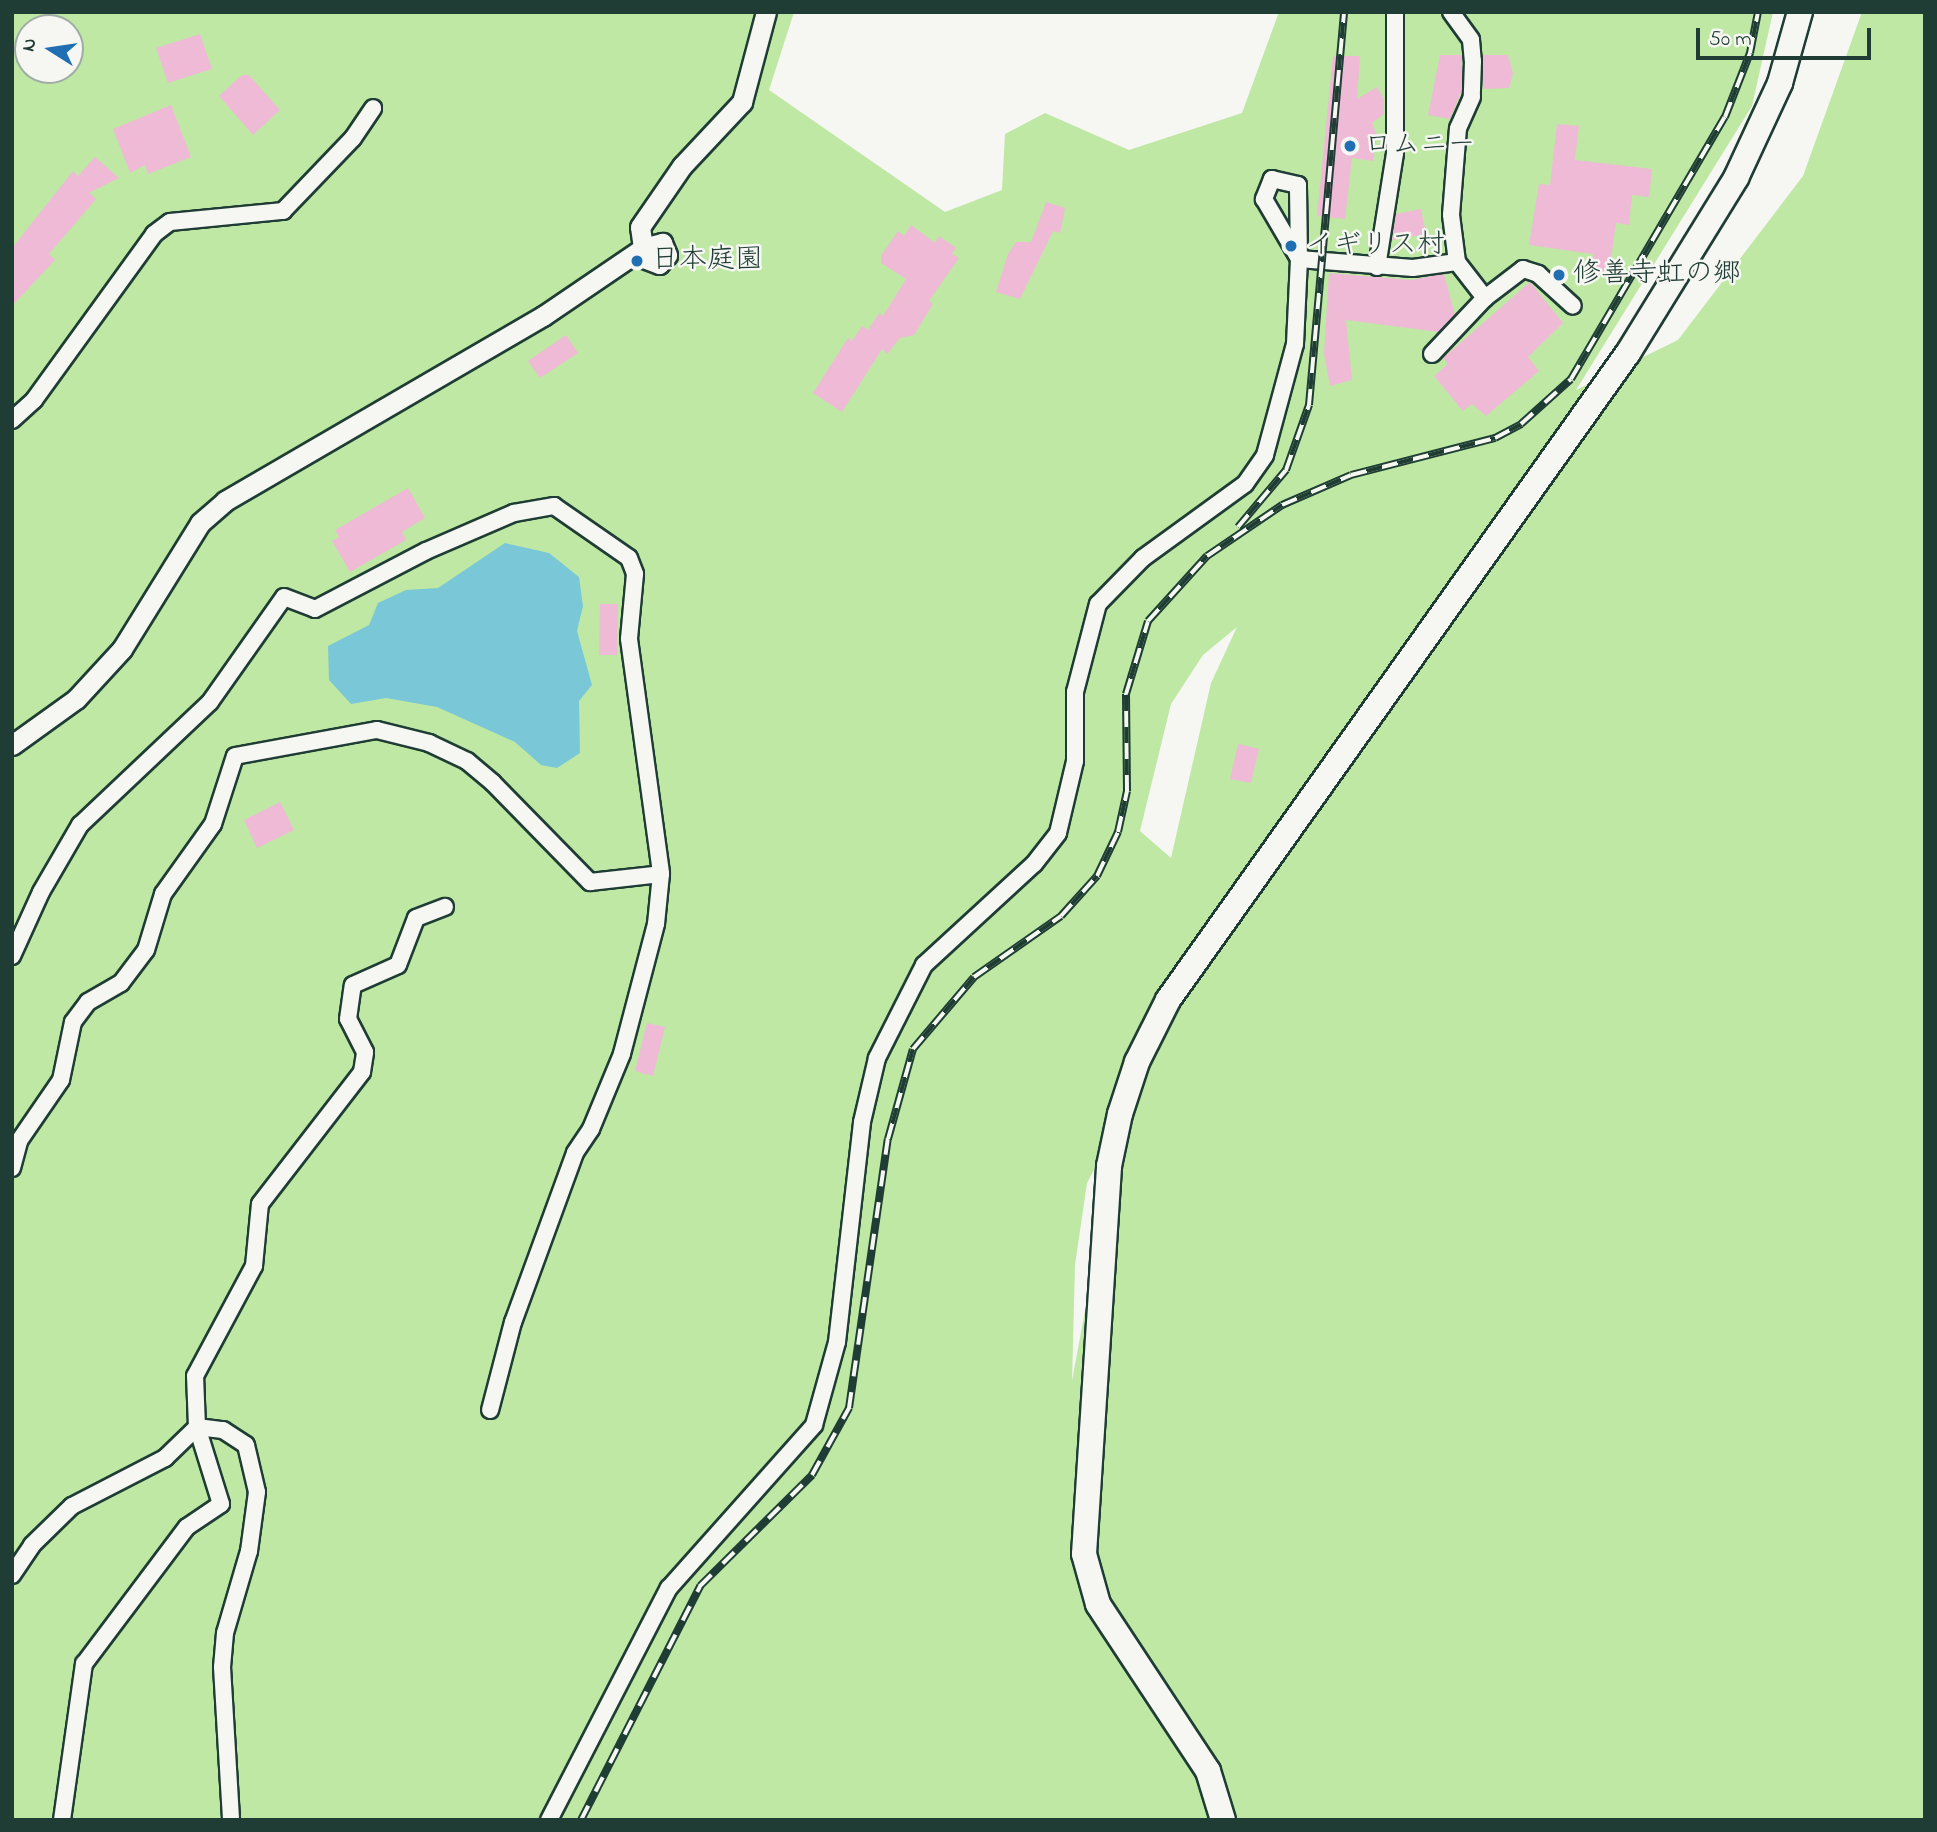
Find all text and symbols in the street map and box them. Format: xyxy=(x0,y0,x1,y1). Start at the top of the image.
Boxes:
north arrow xyxy=(14,14,84,84)
scale bar xyxy=(1699,14,1874,58)
text: 50 m xyxy=(1709,25,1752,55)
text: N xyxy=(15,36,44,54)
place label: ロムニー xyxy=(1364,129,1475,163)
marker: ロムニー xyxy=(1342,138,1358,154)
place label: イギリス村 xyxy=(1305,229,1445,263)
marker: イギリス村 xyxy=(1283,238,1299,254)
place label: 日本庭園 xyxy=(651,244,763,278)
marker: 日本庭園 xyxy=(629,253,645,269)
place label: 修善寺虹の郷 xyxy=(1573,258,1741,292)
marker: 修善寺虹の郷 xyxy=(1551,267,1567,283)

